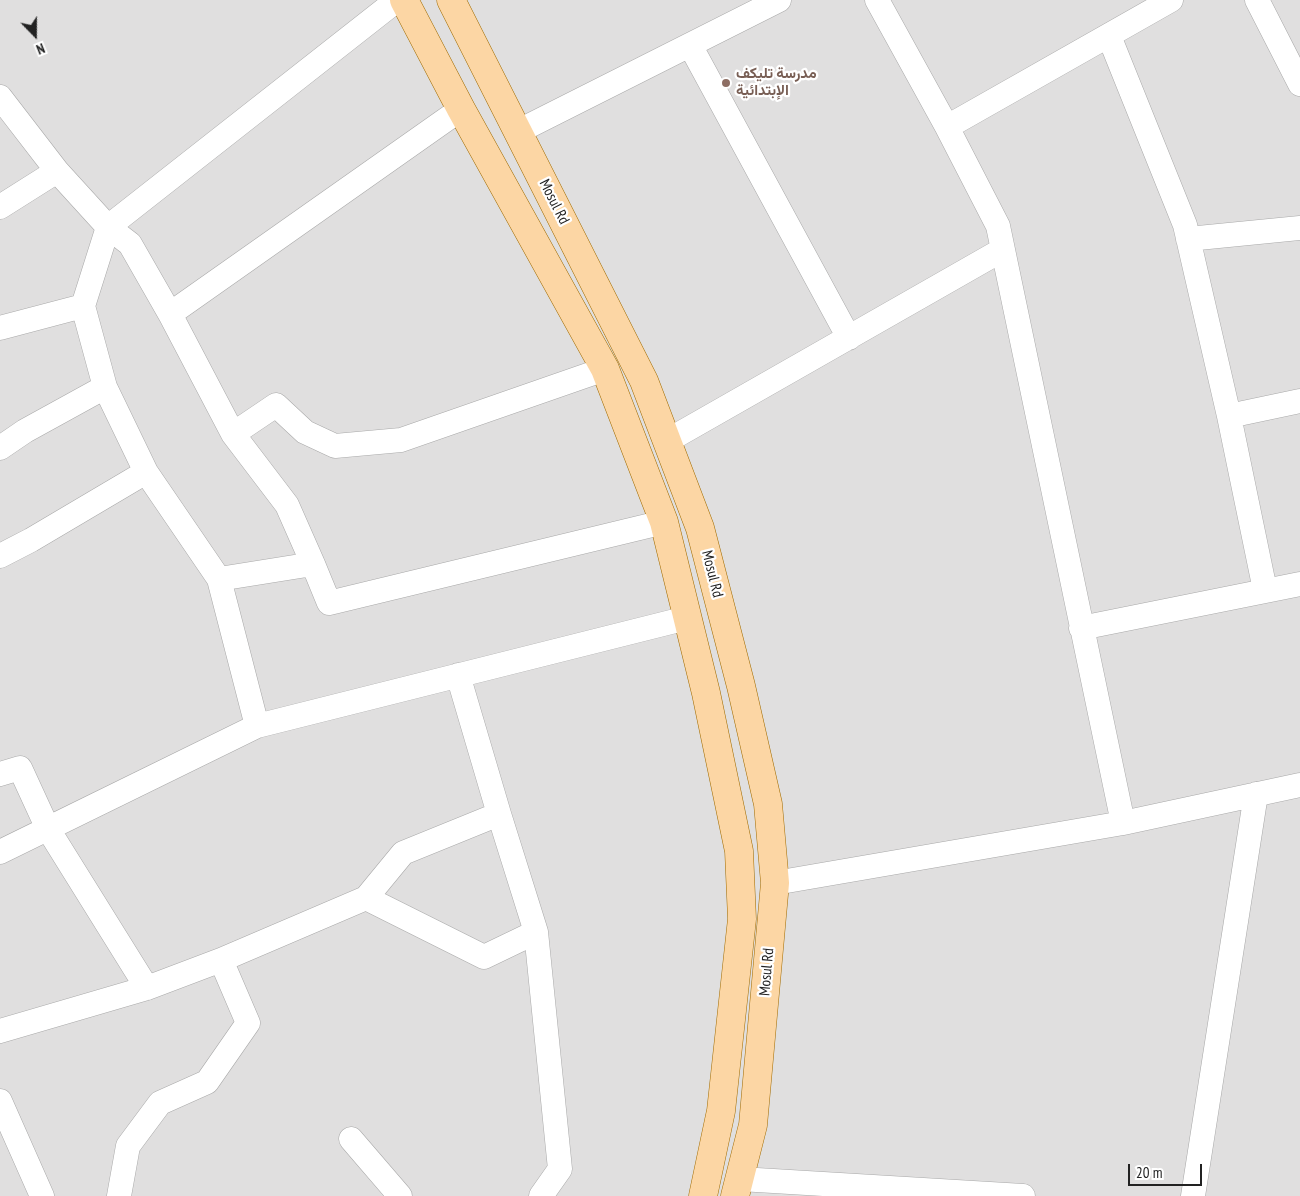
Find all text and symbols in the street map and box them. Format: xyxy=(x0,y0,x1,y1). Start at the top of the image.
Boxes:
north arrow xyxy=(10,10,60,60)
text: N xyxy=(34,39,47,59)
place label: مدرسة تليكف الإبتدائية xyxy=(736,65,817,100)
marker: مدرسة تليكف الإبتدائية xyxy=(720,77,732,89)
street label: Mosul Rd xyxy=(535,177,573,227)
street label: Mosul Rd xyxy=(697,549,727,599)
street label: Mosul Rd xyxy=(756,947,778,997)
scale bar xyxy=(1130,1154,1204,1186)
text: 20 m xyxy=(1136,1163,1162,1182)

